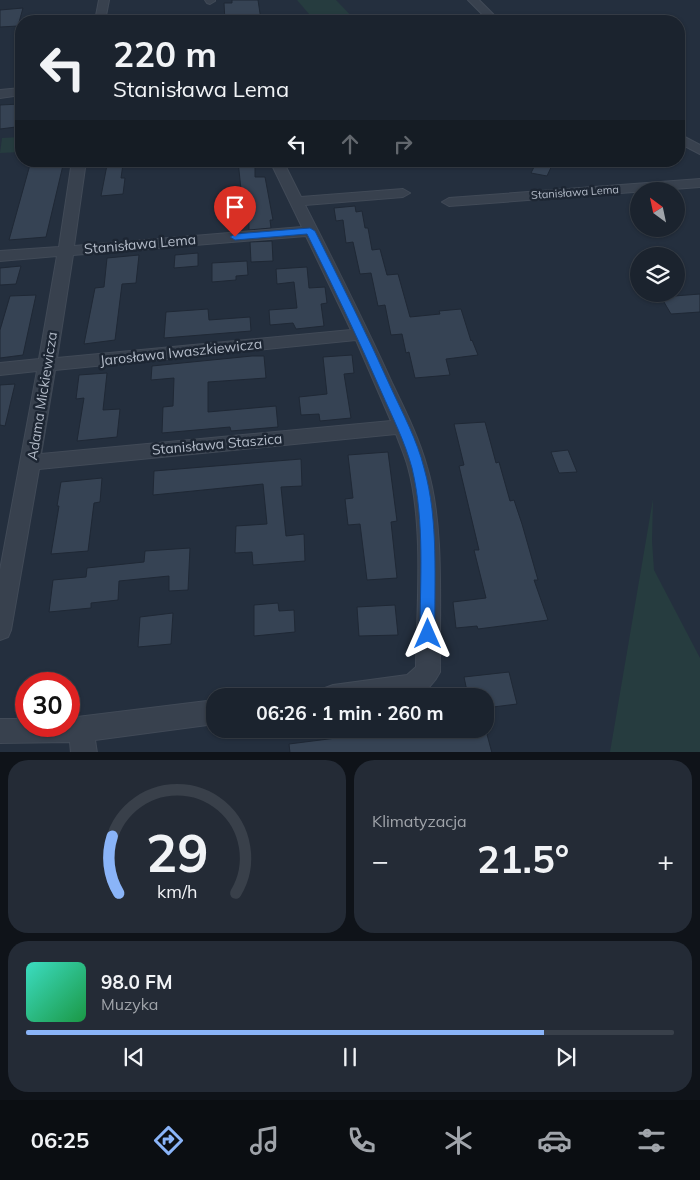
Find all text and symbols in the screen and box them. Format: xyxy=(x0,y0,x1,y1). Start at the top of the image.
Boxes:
text: 220 m xyxy=(113,32,217,76)
icon: left xyxy=(30,35,95,100)
text: Stanisława Lema xyxy=(113,75,289,103)
icon: left xyxy=(283,130,311,158)
icon: ahead xyxy=(336,130,364,158)
icon: right xyxy=(389,130,417,158)
street label: Stanisława Lema xyxy=(531,182,619,202)
north arrow xyxy=(630,182,685,238)
map controls xyxy=(630,182,685,302)
pin xyxy=(214,186,256,237)
icon: arrive xyxy=(221,193,249,221)
street label: Stanisława Lema xyxy=(83,230,197,258)
button: layers xyxy=(630,247,685,302)
street label: Adama Mickiewicza xyxy=(23,331,61,461)
street label: Jarosława Iwaszkiewicza xyxy=(99,335,263,369)
street label: Stanisława Staszica xyxy=(151,429,283,459)
position arrow xyxy=(401,607,453,659)
speed limit sign: 30 xyxy=(15,672,80,737)
text: 06:26 · 1 min · 260 m xyxy=(256,701,444,725)
text: Klimatyzacja xyxy=(372,811,467,831)
text: 29 xyxy=(146,820,208,885)
text: 21.5° xyxy=(477,835,569,883)
text: − xyxy=(372,843,389,878)
text: + xyxy=(657,843,674,878)
text: km/h xyxy=(157,880,197,902)
text: 98.0 FM xyxy=(101,970,173,994)
text: Muzyka xyxy=(101,994,158,1014)
icon: previous xyxy=(120,1043,148,1071)
icon: pause xyxy=(336,1043,364,1071)
icon: next xyxy=(552,1043,580,1071)
icon: directions xyxy=(151,1123,186,1158)
icon: music xyxy=(247,1123,282,1158)
icon: phone xyxy=(344,1123,379,1158)
icon: climate xyxy=(441,1123,476,1158)
icon: car xyxy=(537,1123,572,1158)
icon: filters xyxy=(634,1123,669,1158)
text: 06:25 xyxy=(31,1126,89,1154)

